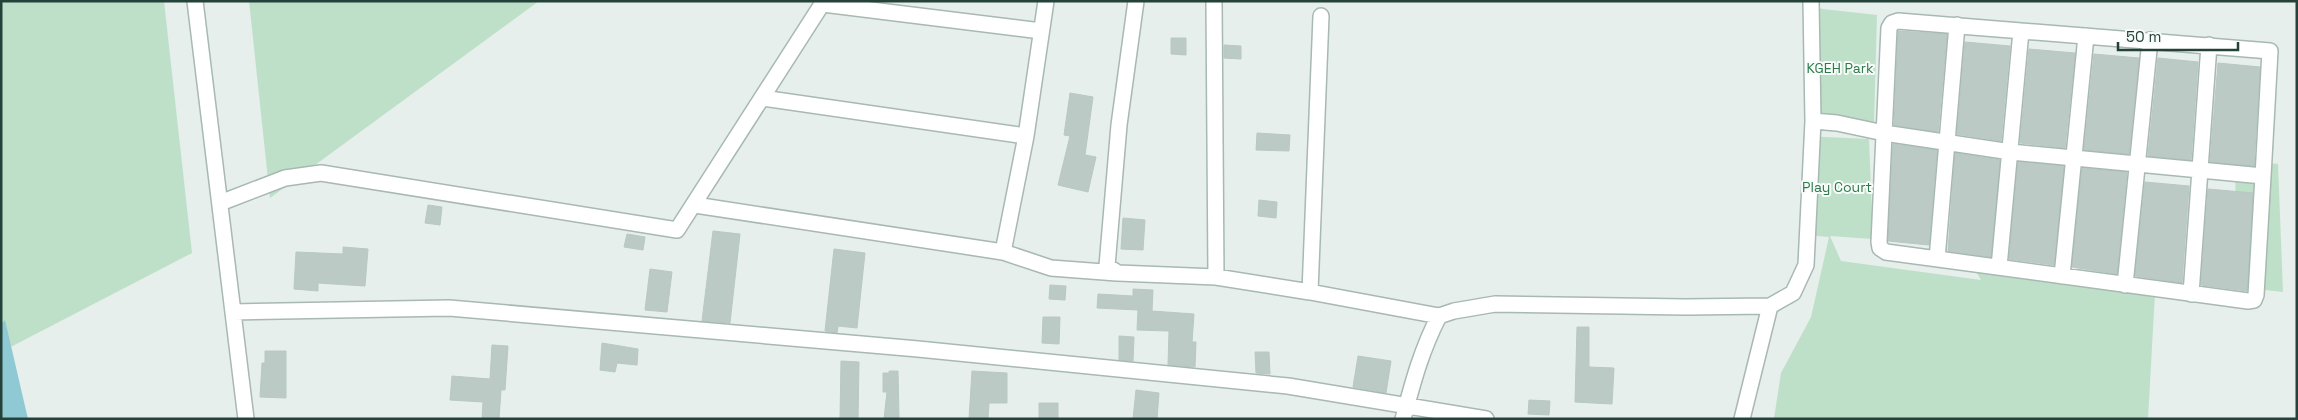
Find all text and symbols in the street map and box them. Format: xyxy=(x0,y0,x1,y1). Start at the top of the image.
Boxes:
scale bar xyxy=(2118,20,2238,52)
text: 50 m xyxy=(2126,27,2161,46)
park label: KGEH Park xyxy=(1806,59,1874,77)
park label: Play Court xyxy=(1802,178,1872,196)

